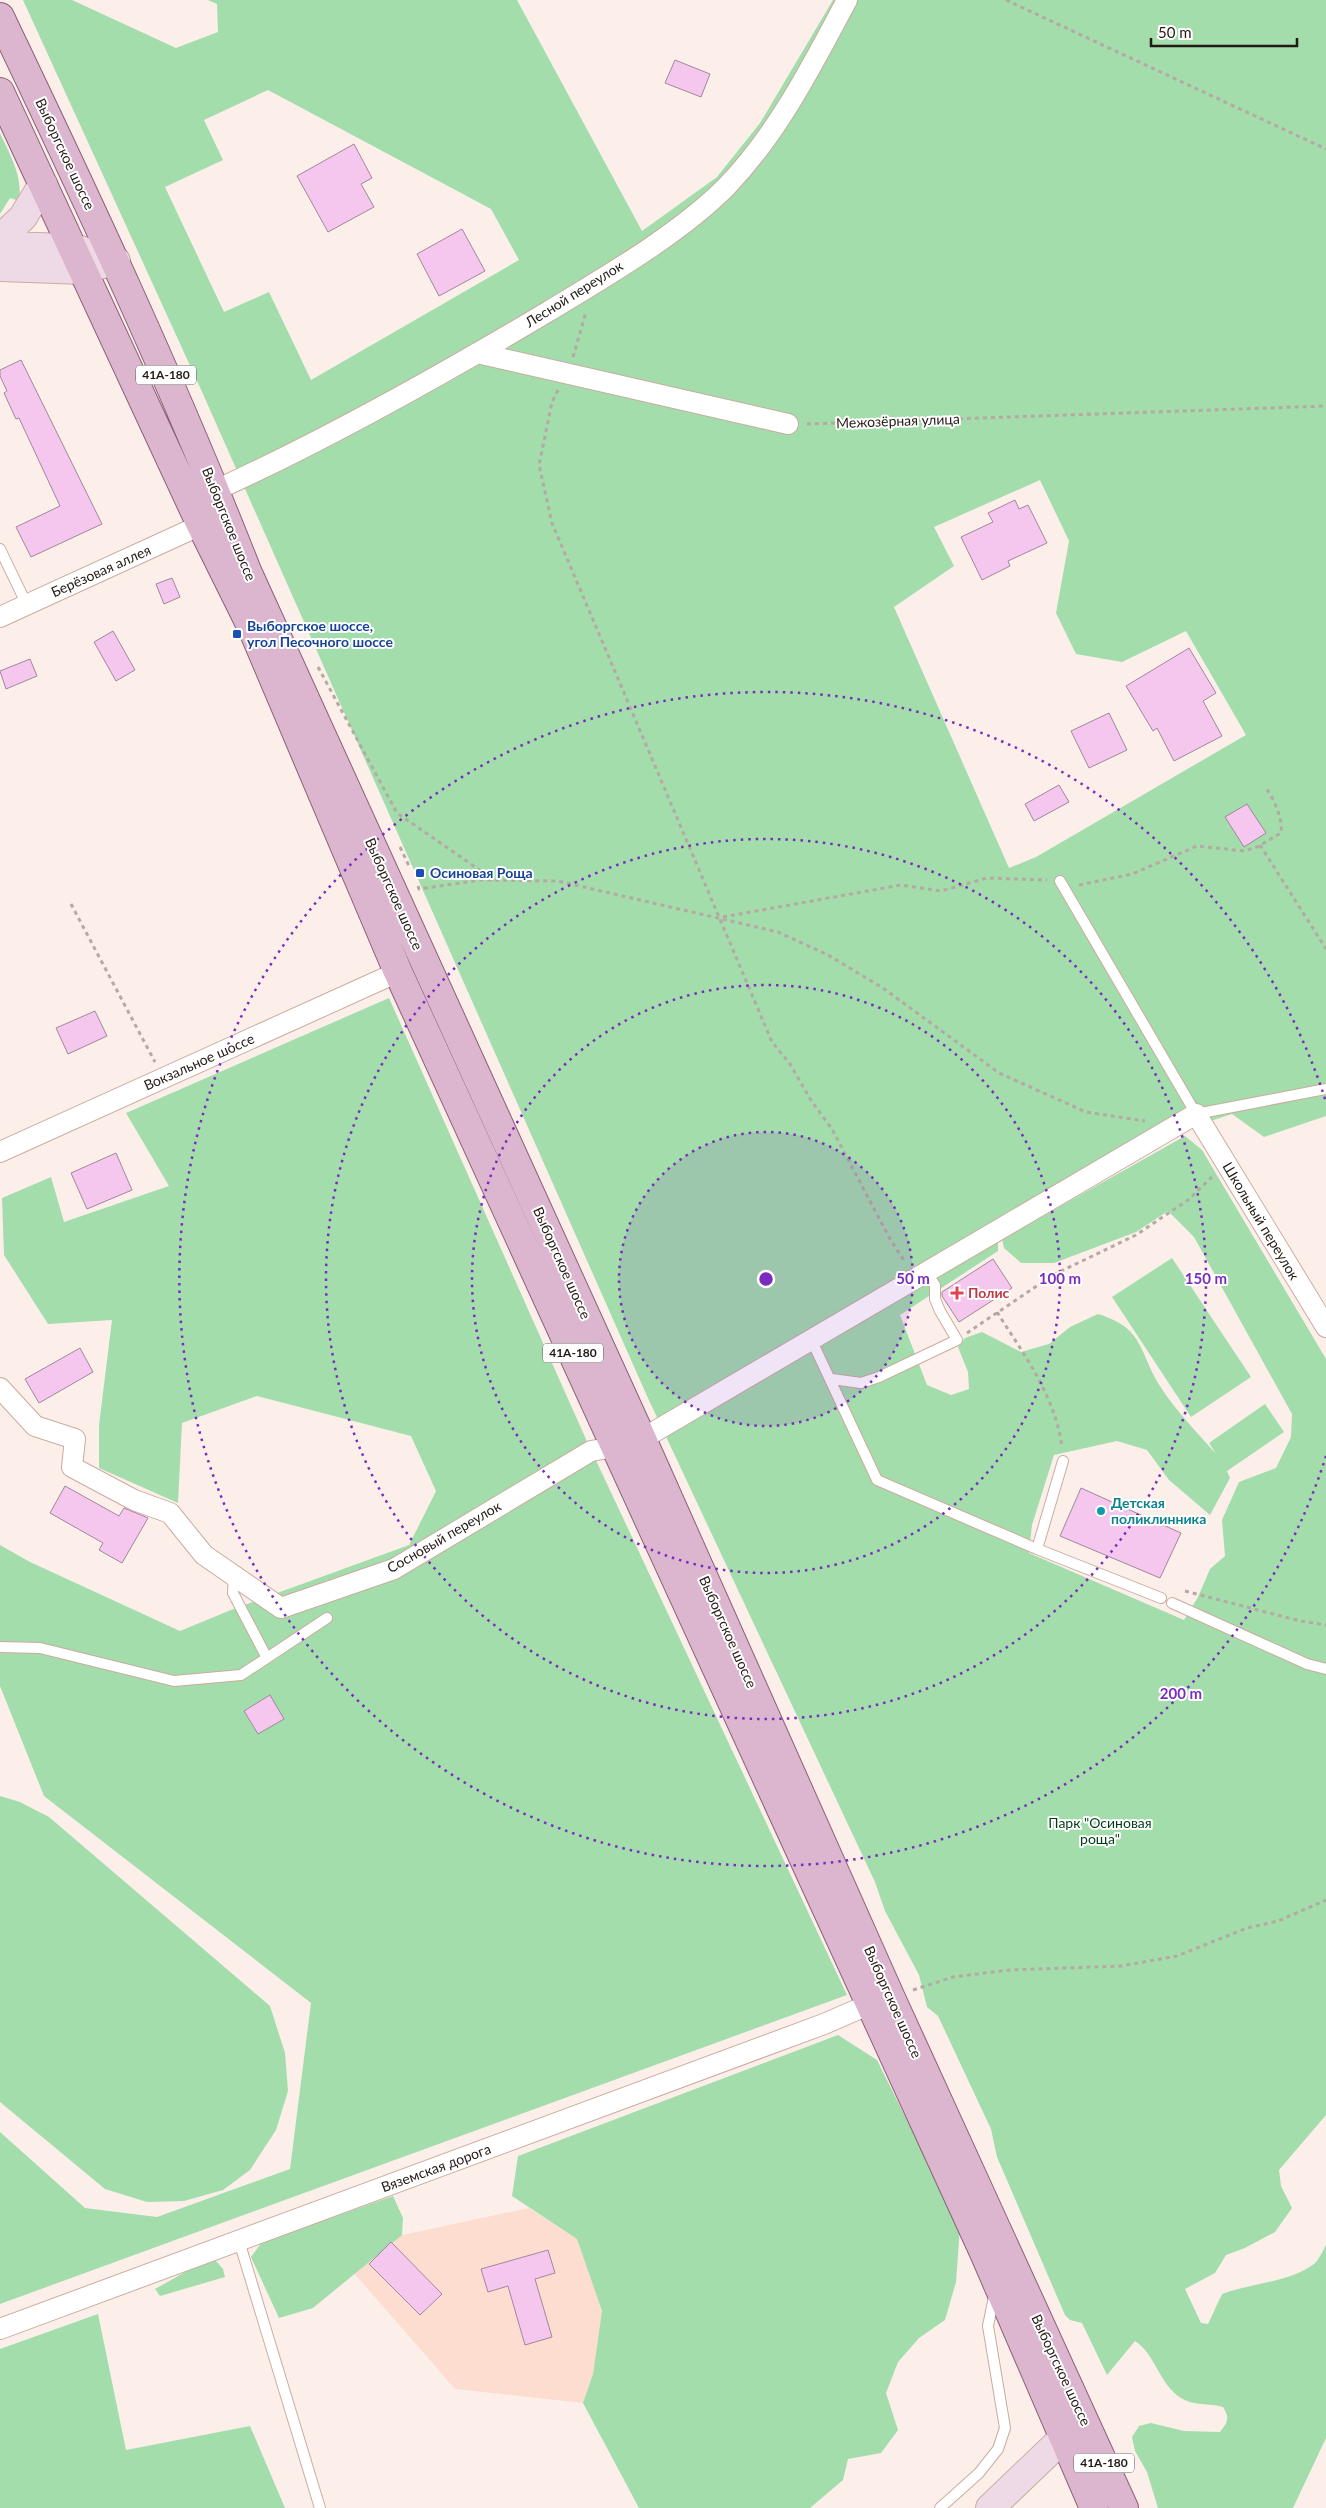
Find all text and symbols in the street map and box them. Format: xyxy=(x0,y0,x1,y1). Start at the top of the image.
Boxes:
scale bar xyxy=(1151,15,1297,47)
text: 50 m xyxy=(1158,23,1192,41)
street label: Выборгское шоссе xyxy=(32,95,99,212)
street label: Лесной переулок xyxy=(521,256,626,331)
road number: 41А-180 xyxy=(136,366,196,384)
street label: Межозёрная улица xyxy=(836,410,960,431)
street label: Выборгское шоссе xyxy=(199,465,260,583)
street label: Берёзовая аллея xyxy=(48,541,153,600)
place label: Выборгское шоссе, угол Песочного шоссе xyxy=(247,617,393,650)
marker: Выборгское шоссе, угол Песочного шоссе xyxy=(231,628,243,640)
street label: Выборгское шоссе xyxy=(362,835,427,953)
place label: Осиновая Роща xyxy=(430,864,533,881)
marker: Осиновая Роща xyxy=(414,867,426,879)
street label: Вокзальное шоссе xyxy=(141,1030,257,1094)
street label: Школьный переулок xyxy=(1220,1159,1304,1283)
street label: Выборгское шоссе xyxy=(530,1204,595,1322)
text: 50 m xyxy=(896,1269,930,1287)
text: 100 m xyxy=(1039,1269,1081,1287)
text: 150 m xyxy=(1185,1269,1227,1287)
centre of rings xyxy=(757,1270,775,1288)
place label: Полис xyxy=(968,1284,1010,1301)
marker: Полис xyxy=(950,1286,964,1300)
road number: 41А-180 xyxy=(543,1344,603,1362)
place label: Детская поликлинника xyxy=(1111,1494,1206,1527)
street label: Сосновый переулок xyxy=(384,1497,504,1576)
marker: Детская поликлинника xyxy=(1095,1505,1107,1517)
street label: Выборгское шоссе xyxy=(696,1573,761,1691)
text: 200 m xyxy=(1160,1684,1202,1702)
park label: Парк "Осиновая роща" xyxy=(1048,1814,1152,1847)
street label: Выборгское шоссе xyxy=(861,1943,926,2061)
street label: Вяземская дорога xyxy=(379,2140,493,2195)
street label: Выборгское шоссе xyxy=(1028,2311,1095,2428)
road number: 41А-180 xyxy=(1074,2454,1134,2472)

